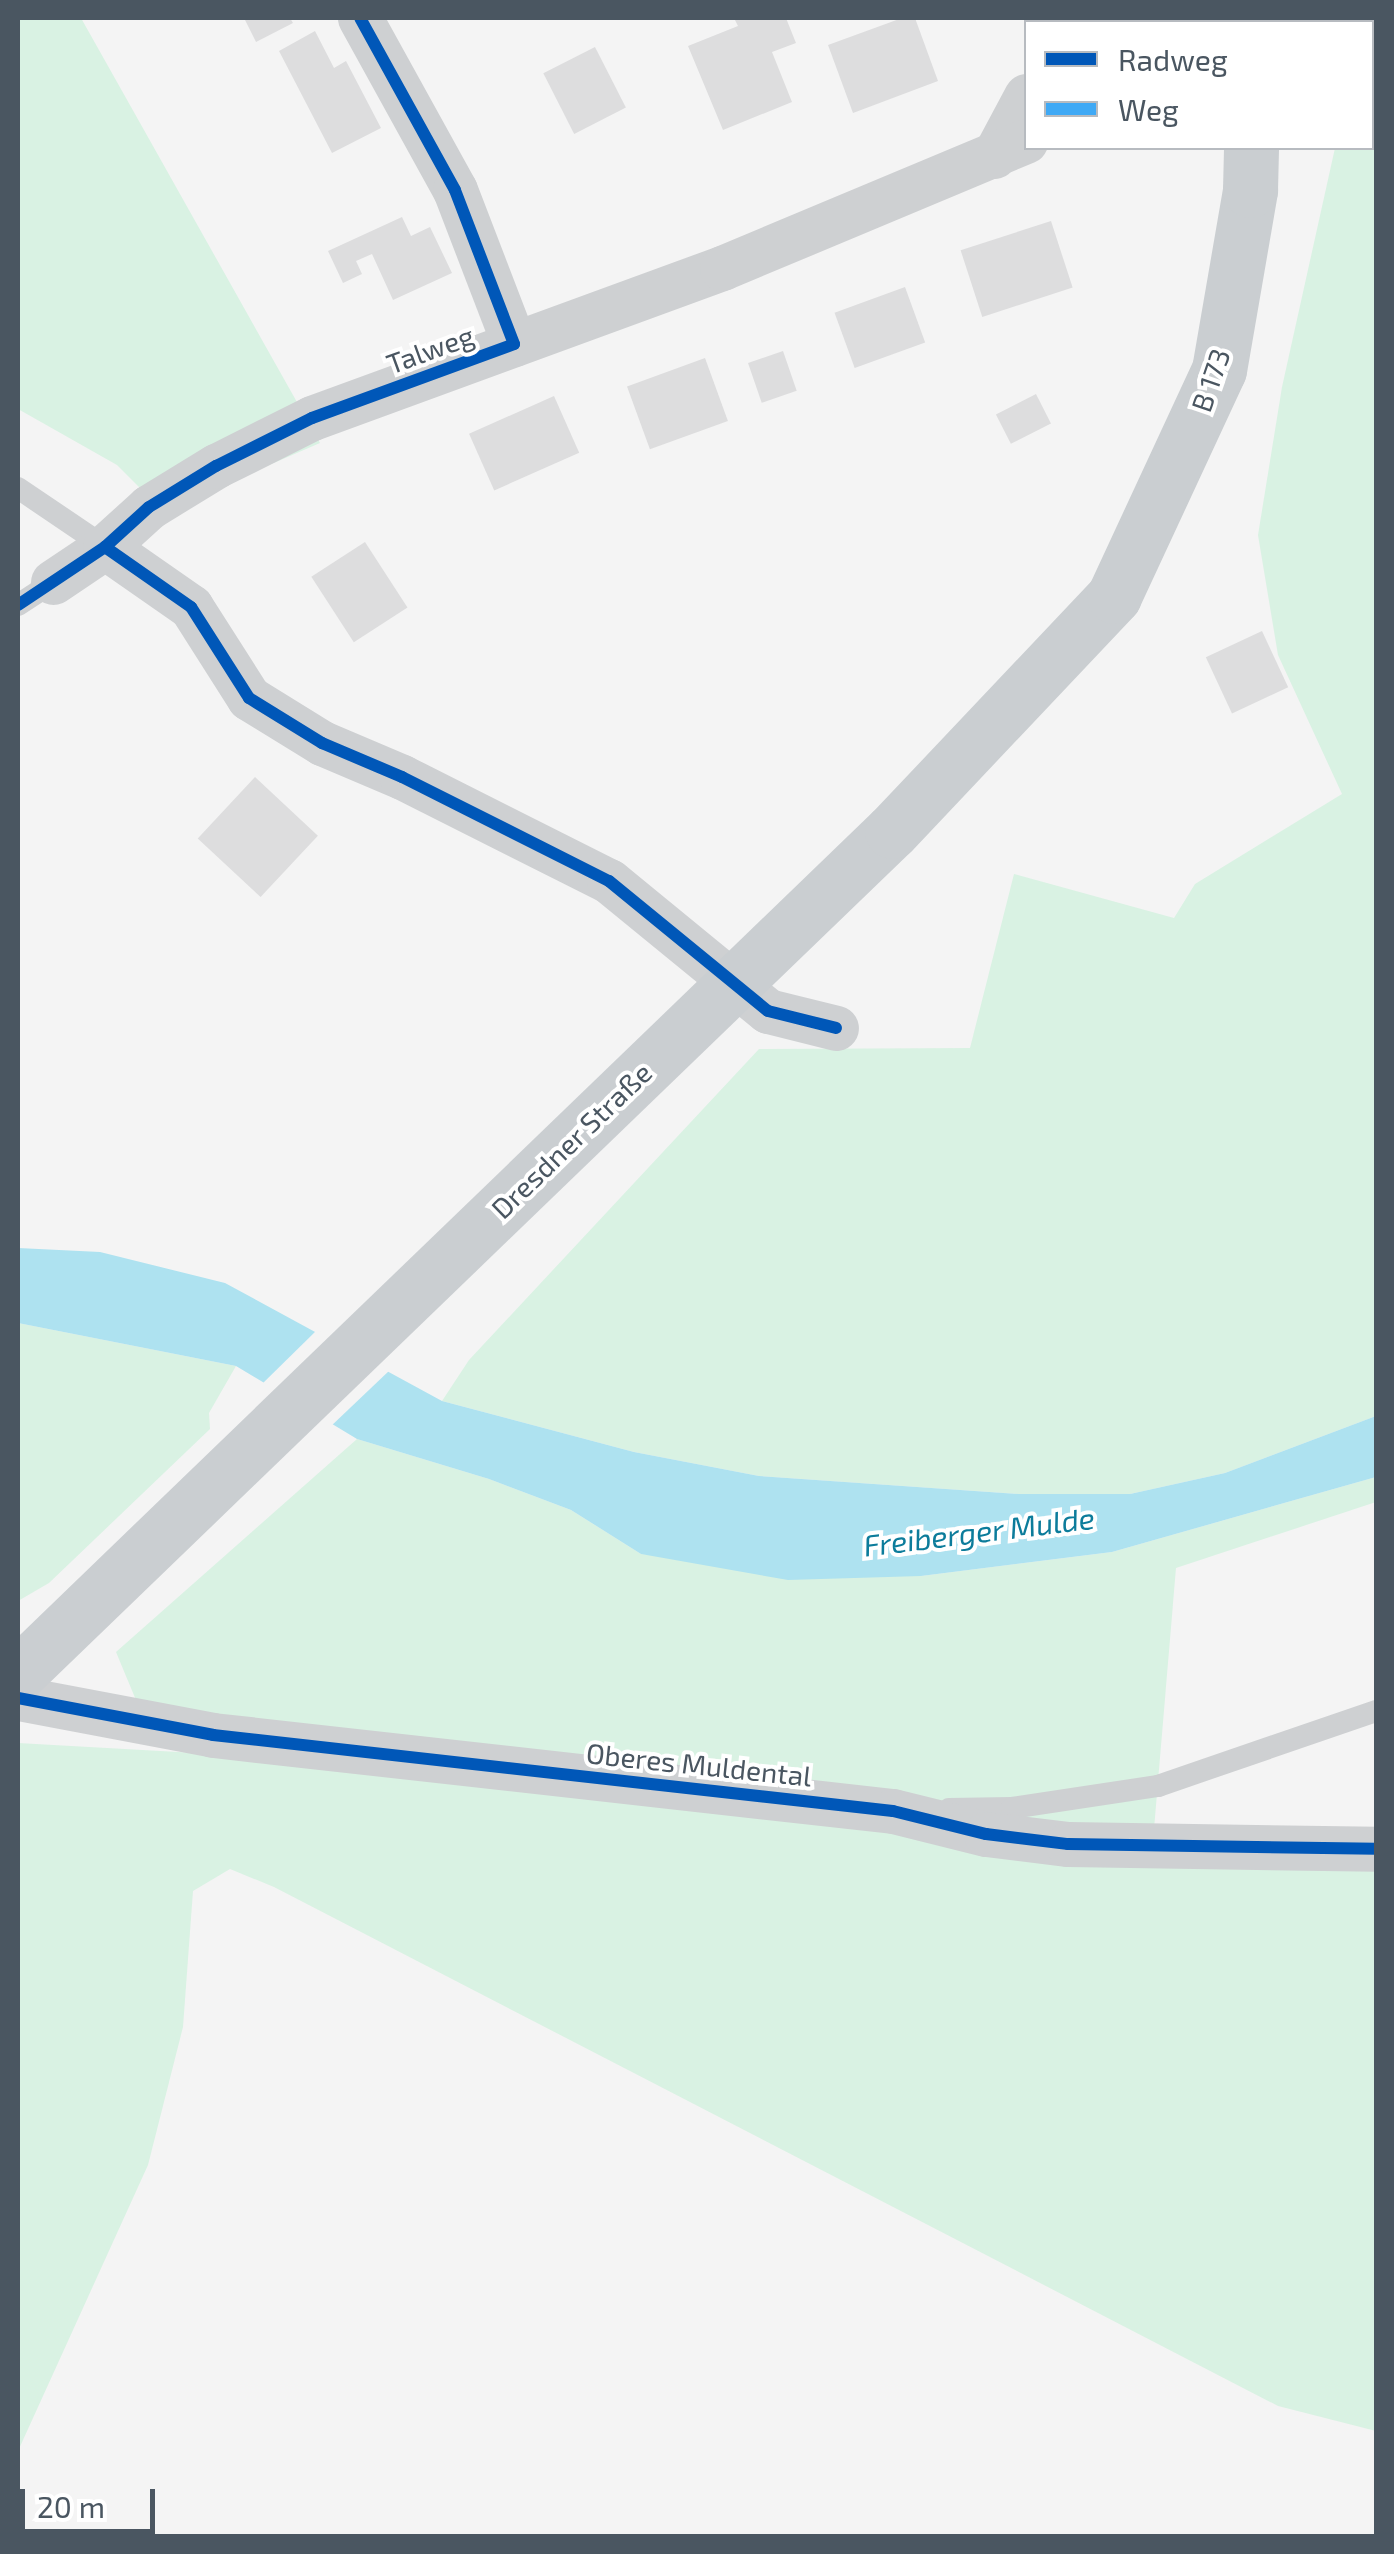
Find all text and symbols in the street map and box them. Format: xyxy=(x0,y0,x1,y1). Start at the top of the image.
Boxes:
legend xyxy=(1024,20,1374,150)
text: Radweg xyxy=(1118,41,1228,77)
text: Weg xyxy=(1118,91,1179,127)
street label: Talweg xyxy=(382,318,478,380)
street label: B 173 xyxy=(1184,344,1236,416)
street label: Dresdner Straße xyxy=(484,1055,658,1225)
water label: Freiberger Mulde xyxy=(861,1499,1097,1563)
street label: Oberes Muldental xyxy=(585,1735,813,1793)
scale bar xyxy=(25,2469,160,2531)
text: 20 m xyxy=(37,2488,105,2524)

